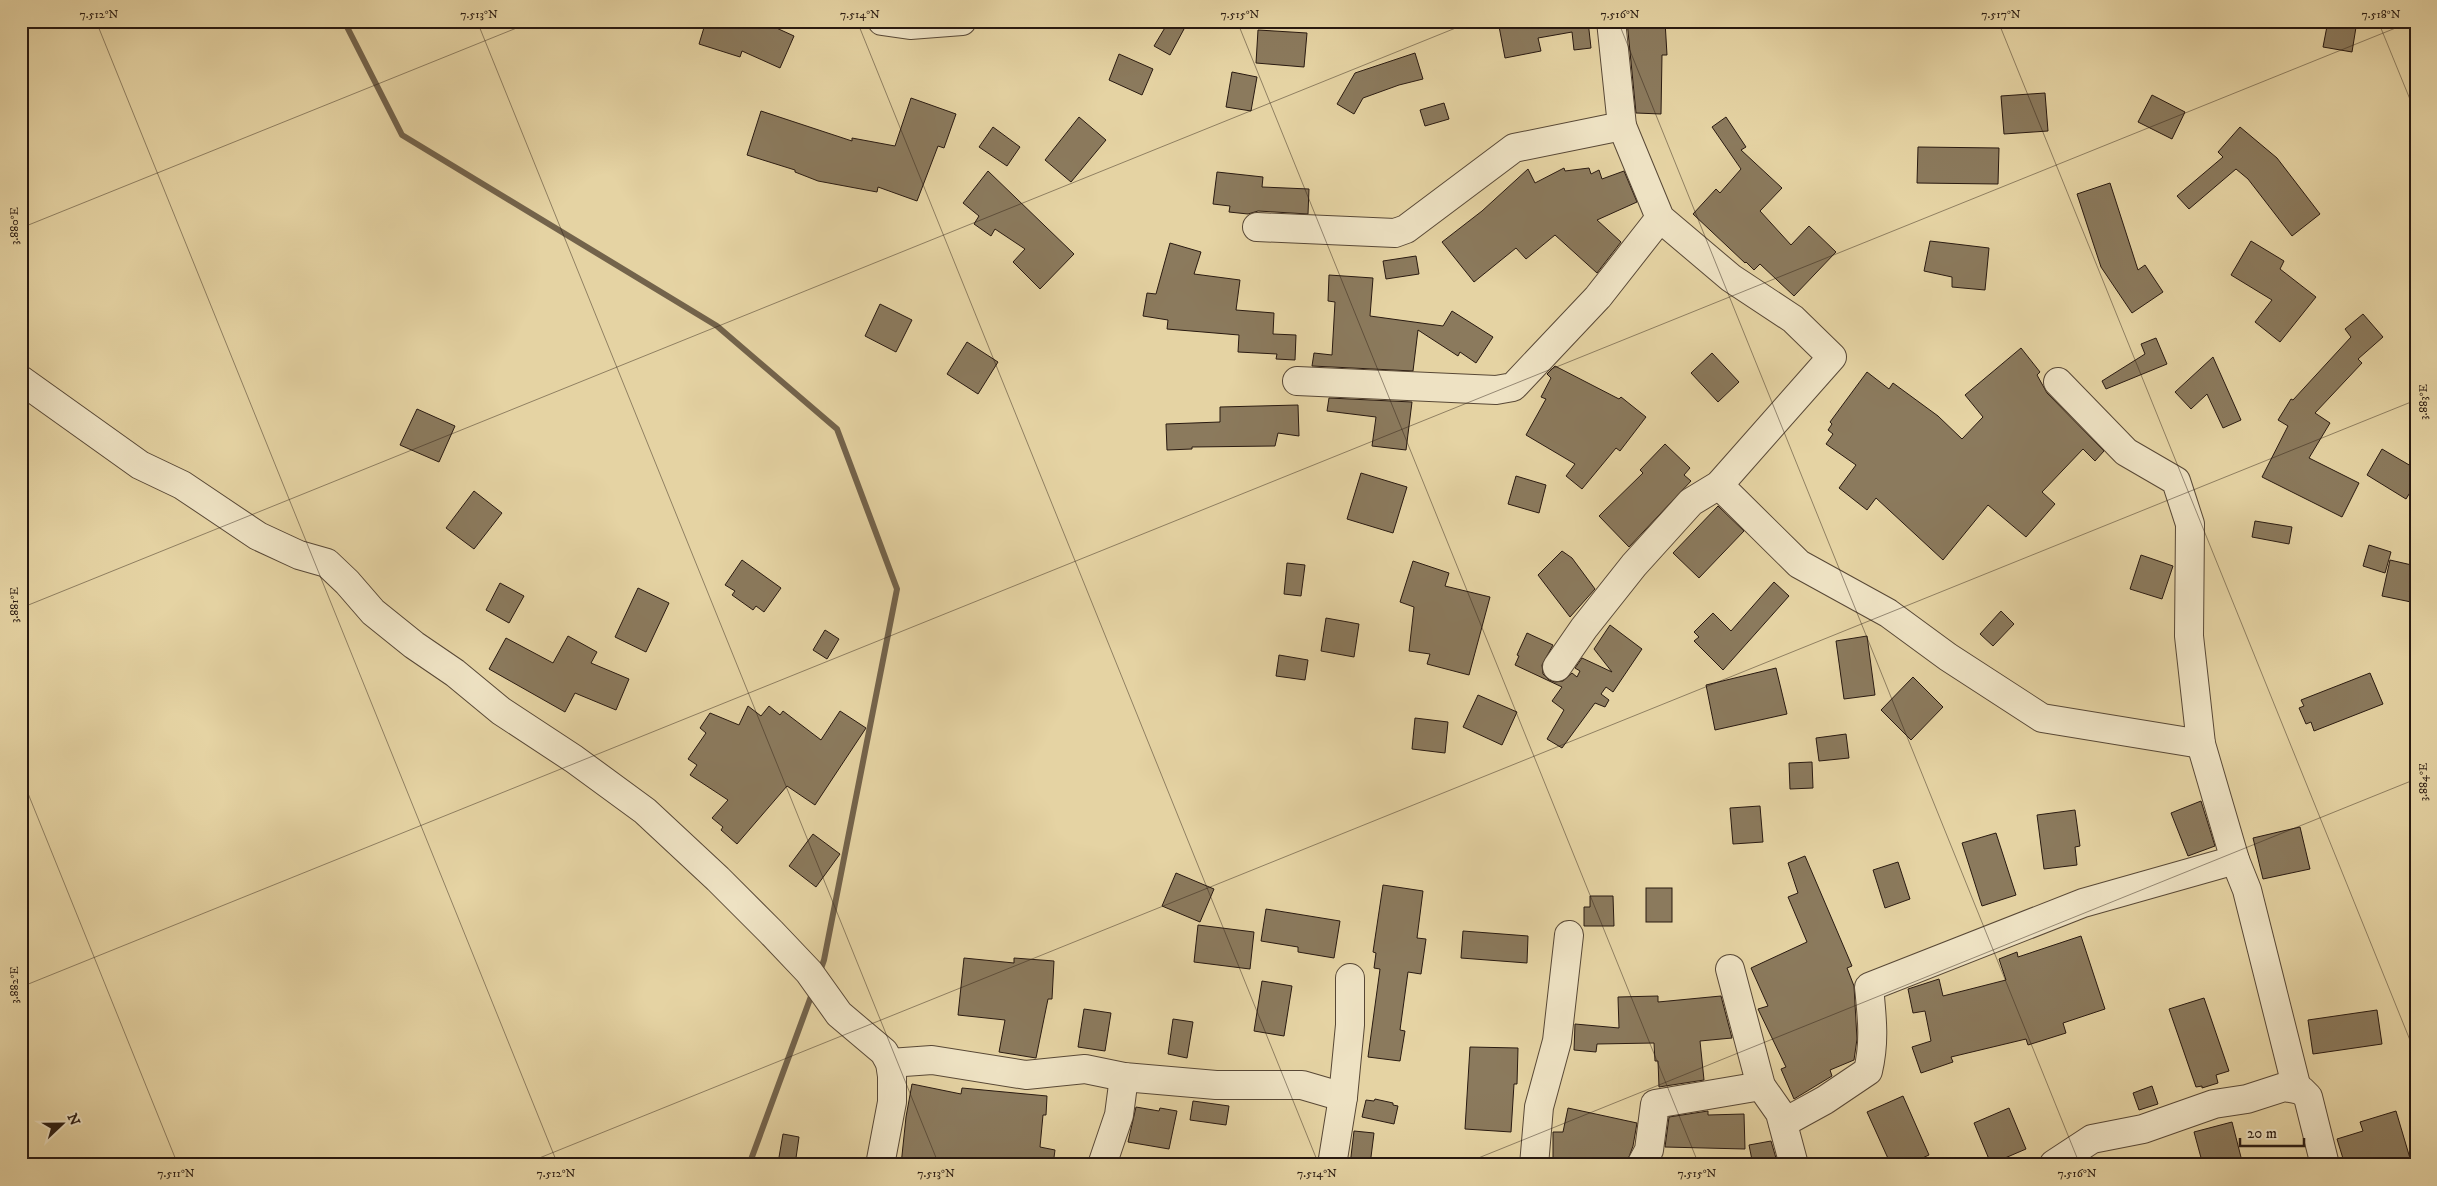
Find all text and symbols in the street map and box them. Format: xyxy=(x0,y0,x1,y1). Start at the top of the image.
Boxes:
text: 7.512°N xyxy=(80,7,119,22)
text: 7.513°N xyxy=(460,7,498,22)
text: 7.514°N xyxy=(840,7,880,22)
text: 7.515°N xyxy=(1221,7,1260,22)
text: 7.516°N xyxy=(1600,7,1640,22)
text: 7.517°N xyxy=(1981,7,2021,22)
text: 7.518°N xyxy=(2361,7,2401,22)
text: 3.880°E xyxy=(7,206,22,245)
text: 3.883°E xyxy=(2416,383,2431,420)
text: 3.881°E xyxy=(7,586,22,623)
text: 3.884°E xyxy=(2416,762,2431,801)
text: 3.882°E xyxy=(7,966,22,1004)
north arrow xyxy=(38,1098,88,1148)
text: N xyxy=(63,1111,84,1129)
scale bar xyxy=(2240,1116,2303,1148)
text: 20 m xyxy=(2247,1124,2277,1143)
text: 7.511°N xyxy=(157,1166,195,1181)
text: 7.512°N xyxy=(537,1166,576,1181)
text: 7.513°N xyxy=(917,1166,955,1181)
text: 7.514°N xyxy=(1297,1166,1337,1181)
text: 7.515°N xyxy=(1678,1166,1717,1181)
text: 7.516°N xyxy=(2057,1166,2097,1181)

